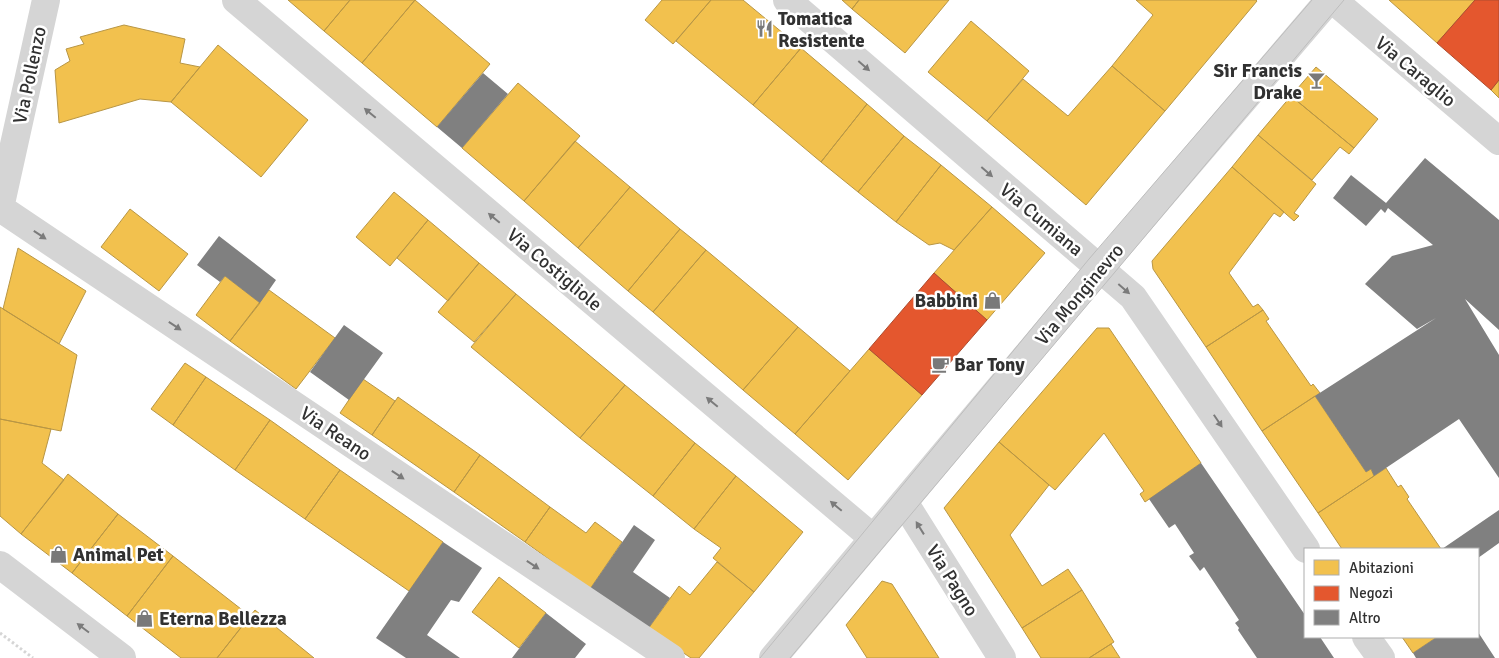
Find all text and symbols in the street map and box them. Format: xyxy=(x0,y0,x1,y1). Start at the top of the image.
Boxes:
place label: Tomatica Resistente xyxy=(778,7,865,53)
restaurant icon: Tomatica Resistente xyxy=(754,19,774,39)
street label: Via Pollenzo xyxy=(8,24,52,126)
street label: Via Caraglio xyxy=(1370,31,1461,112)
place label: Sir Francis Drake xyxy=(1214,59,1302,105)
one-way arrow xyxy=(857,60,869,72)
bar icon: Sir Francis Drake xyxy=(1306,71,1326,91)
one-way arrow xyxy=(364,107,376,119)
one-way arrow xyxy=(981,166,994,177)
street label: Via Cumiana xyxy=(995,178,1088,262)
one-way arrow xyxy=(488,212,501,223)
street label: Via Costigliole xyxy=(502,223,607,316)
one-way arrow xyxy=(34,230,47,240)
street label: Via Monginevro xyxy=(1030,239,1129,350)
one-way arrow xyxy=(1117,283,1130,294)
place label: Babbini xyxy=(915,289,978,313)
shop icon: Babbini xyxy=(982,290,1002,310)
one-way arrow xyxy=(169,321,182,331)
place label: Bar Tony xyxy=(954,353,1025,377)
cafe icon: Bar Tony xyxy=(930,354,950,374)
one-way arrow xyxy=(706,396,719,407)
street label: Via Reano xyxy=(295,401,376,466)
one-way arrow xyxy=(1213,414,1223,427)
one-way arrow xyxy=(391,470,404,479)
one-way arrow xyxy=(830,501,843,512)
one-way arrow xyxy=(916,521,925,534)
street label: Via Pagno xyxy=(921,540,984,621)
place label: Animal Pet xyxy=(73,543,164,567)
shop icon: Animal Pet xyxy=(49,544,69,564)
legend xyxy=(1304,548,1479,638)
text: Abitazioni xyxy=(1349,559,1414,577)
one-way arrow xyxy=(526,560,539,570)
text: Negozi xyxy=(1349,584,1393,602)
place label: Eterna Bellezza xyxy=(159,607,287,631)
shop icon: Eterna Bellezza xyxy=(135,608,155,628)
text: Altro xyxy=(1349,609,1381,627)
one-way arrow xyxy=(77,623,90,634)

